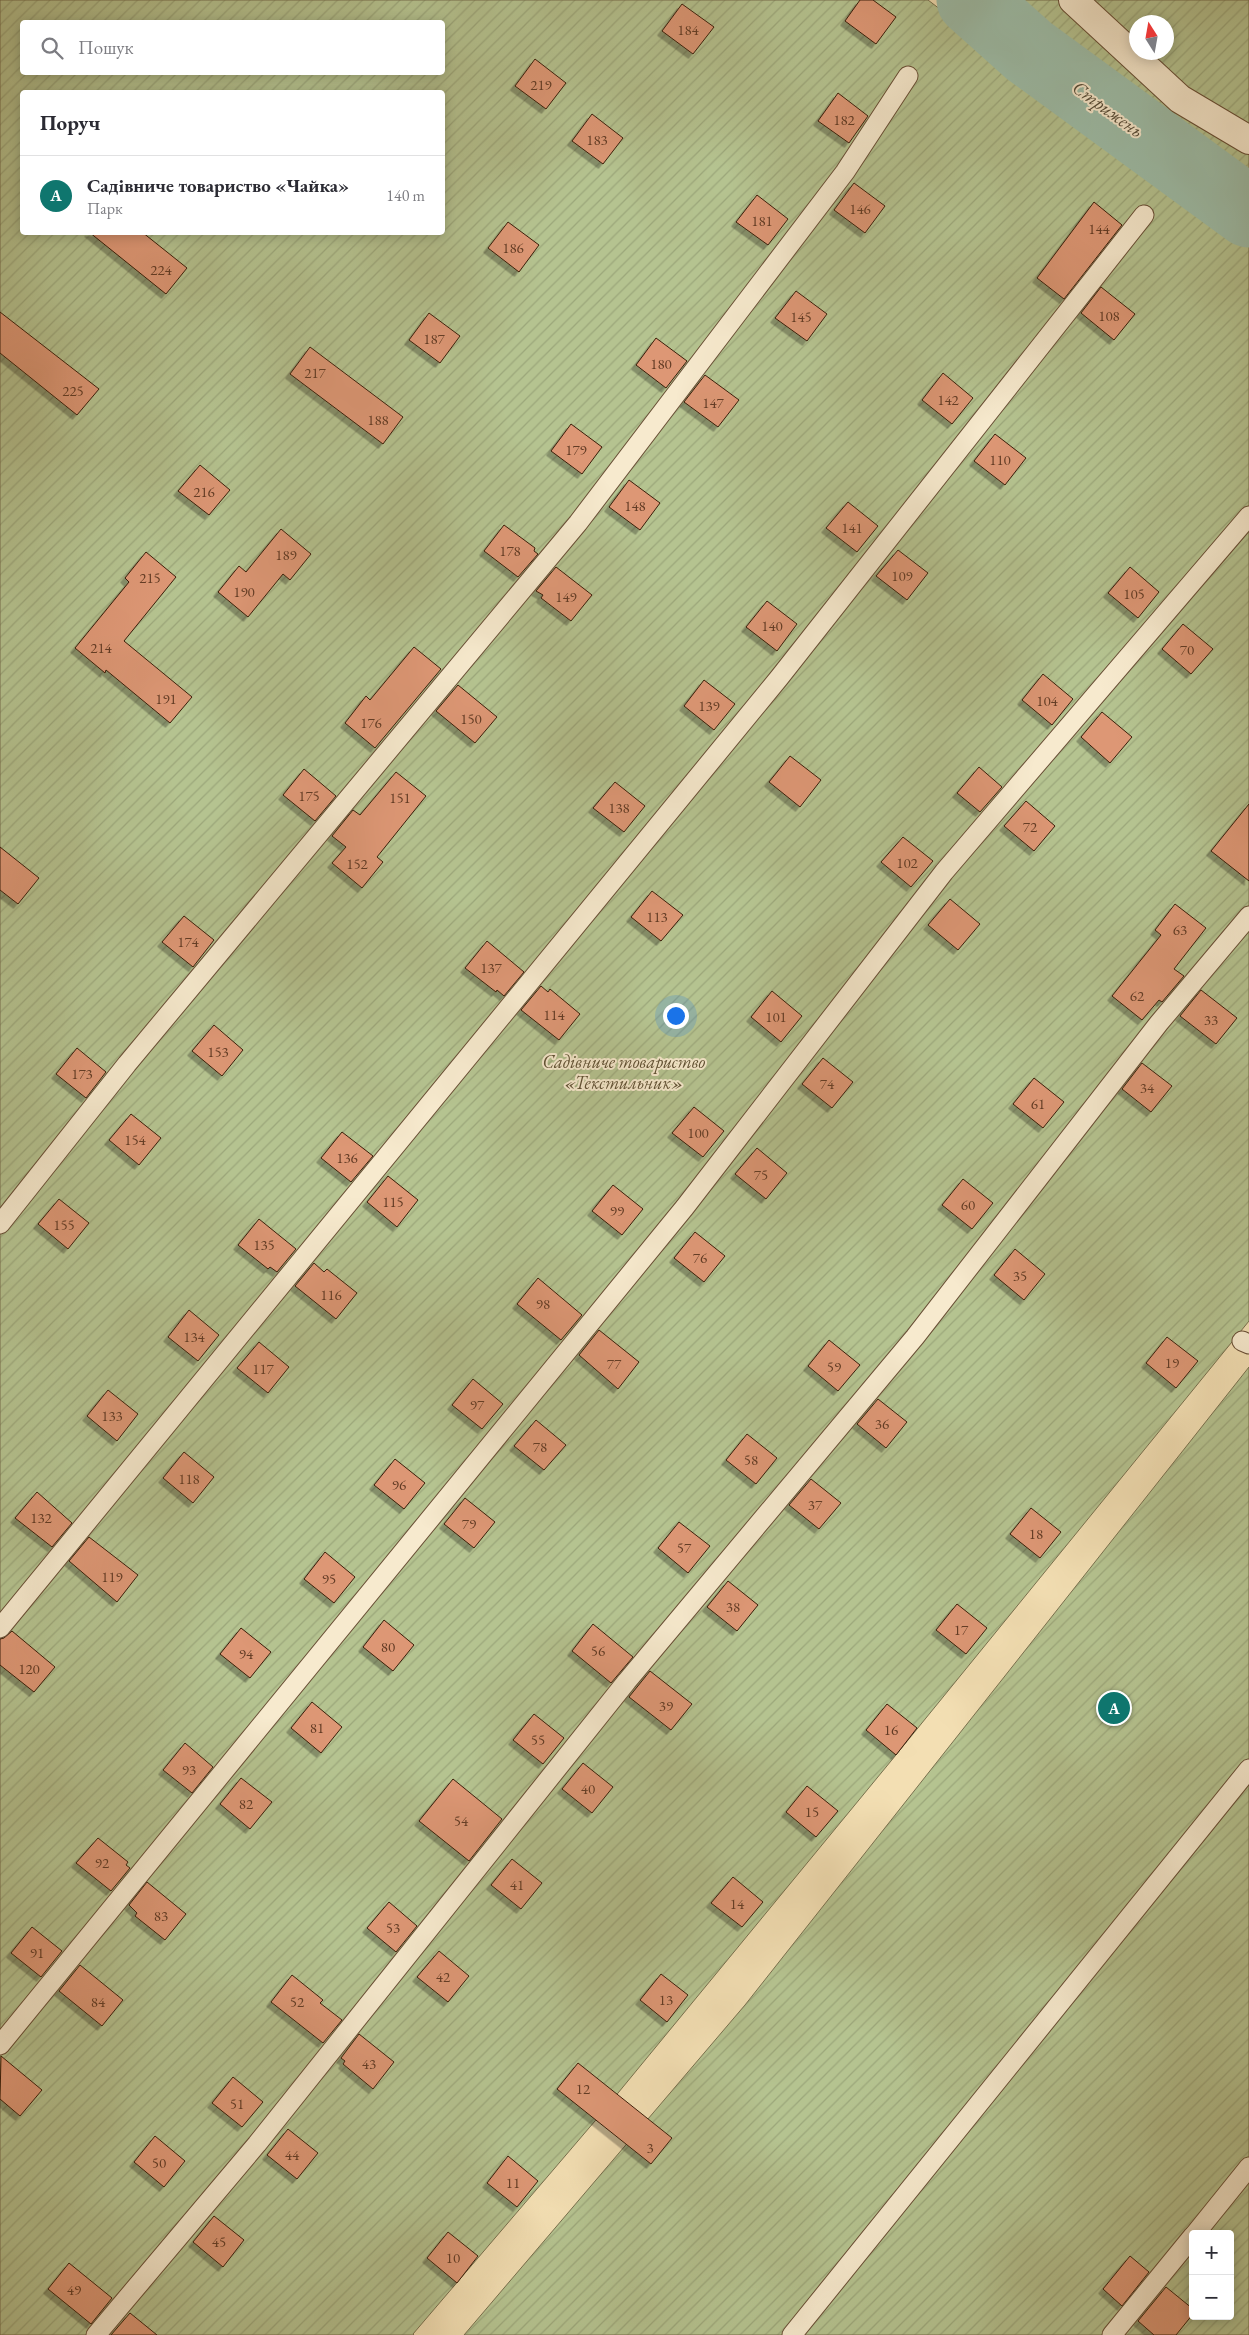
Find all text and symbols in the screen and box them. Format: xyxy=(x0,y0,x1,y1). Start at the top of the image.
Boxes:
north arrow xyxy=(1129,15,1174,60)
search box xyxy=(20,20,445,75)
house number: 184 xyxy=(677,20,700,39)
icon: search xyxy=(38,34,66,62)
text: Пошук xyxy=(78,35,134,60)
house number: 219 xyxy=(530,75,552,94)
water label: Стрижень xyxy=(1067,75,1149,143)
text: Поруч xyxy=(40,109,100,136)
house number: 182 xyxy=(833,110,856,129)
house number: 183 xyxy=(586,130,608,149)
text: Садівниче товариство «Чайка» xyxy=(87,173,349,198)
text: A xyxy=(50,185,62,206)
text: 140 m xyxy=(386,185,425,206)
text: Парк xyxy=(87,198,123,219)
house number: 146 xyxy=(849,199,871,218)
house number: 181 xyxy=(751,211,773,230)
house number: 144 xyxy=(1088,219,1111,238)
house number: 186 xyxy=(502,238,524,257)
house number: 224 xyxy=(150,260,173,279)
house number: 108 xyxy=(1098,306,1120,325)
house number: 145 xyxy=(790,307,812,326)
house number: 187 xyxy=(423,329,446,348)
house number: 180 xyxy=(650,354,672,373)
house number: 217 xyxy=(304,363,327,382)
house number: 225 xyxy=(62,381,84,400)
house number: 142 xyxy=(937,390,960,409)
house number: 147 xyxy=(702,393,725,412)
house number: 188 xyxy=(367,410,389,429)
house number: 179 xyxy=(565,440,587,459)
house number: 110 xyxy=(989,450,1011,469)
house number: 216 xyxy=(193,482,215,501)
house number: 148 xyxy=(624,496,646,515)
house number: 141 xyxy=(841,518,863,537)
house number: 178 xyxy=(499,541,521,560)
house number: 189 xyxy=(275,545,297,564)
house number: 109 xyxy=(891,566,913,585)
house number: 215 xyxy=(139,568,161,587)
house number: 190 xyxy=(233,582,255,601)
house number: 105 xyxy=(1123,584,1145,603)
house number: 149 xyxy=(555,587,577,606)
house number: 140 xyxy=(761,616,783,635)
house number: 214 xyxy=(90,638,113,657)
house number: 70 xyxy=(1180,640,1194,659)
house number: 191 xyxy=(155,689,177,708)
house number: 104 xyxy=(1036,691,1059,710)
house number: 139 xyxy=(698,696,720,715)
house number: 150 xyxy=(460,709,482,728)
house number: 176 xyxy=(360,713,382,732)
house number: 175 xyxy=(298,786,320,805)
house number: 151 xyxy=(389,788,411,807)
house number: 138 xyxy=(608,798,630,817)
house number: 72 xyxy=(1023,817,1038,836)
house number: 102 xyxy=(896,853,919,872)
house number: 152 xyxy=(346,854,369,873)
house number: 113 xyxy=(646,907,668,926)
house number: 63 xyxy=(1173,920,1187,939)
house number: 174 xyxy=(177,932,200,951)
house number: 137 xyxy=(480,958,503,977)
house number: 62 xyxy=(1130,986,1145,1005)
your location xyxy=(663,1003,689,1029)
house number: 114 xyxy=(543,1005,566,1024)
house number: 101 xyxy=(765,1007,787,1026)
house number: 33 xyxy=(1204,1010,1218,1029)
house number: 153 xyxy=(207,1042,229,1061)
park label: Садівниче товариство «Текстильник» xyxy=(543,1050,706,1094)
house number: 173 xyxy=(71,1064,93,1083)
house number: 74 xyxy=(820,1074,835,1093)
house number: 34 xyxy=(1140,1078,1155,1097)
house number: 61 xyxy=(1031,1094,1045,1113)
house number: 100 xyxy=(687,1123,709,1142)
house number: 154 xyxy=(124,1130,147,1149)
house number: 136 xyxy=(336,1148,358,1167)
house number: 75 xyxy=(754,1165,768,1184)
house number: 115 xyxy=(382,1192,404,1211)
house number: 60 xyxy=(961,1195,975,1214)
house number: 99 xyxy=(610,1201,624,1220)
house number: 155 xyxy=(53,1215,75,1234)
house number: 135 xyxy=(253,1235,275,1254)
house number: 76 xyxy=(693,1248,707,1267)
house number: 35 xyxy=(1013,1266,1027,1285)
house number: 116 xyxy=(320,1285,342,1304)
house number: 98 xyxy=(536,1294,550,1313)
house number: 134 xyxy=(183,1327,206,1346)
house number: 19 xyxy=(1165,1353,1179,1372)
house number: 77 xyxy=(607,1354,622,1373)
house number: 59 xyxy=(827,1357,841,1376)
house number: 117 xyxy=(252,1359,275,1378)
house number: 97 xyxy=(470,1395,485,1414)
house number: 133 xyxy=(101,1406,123,1425)
house number: 36 xyxy=(875,1414,889,1433)
house number: 78 xyxy=(533,1437,547,1456)
house number: 58 xyxy=(744,1450,758,1469)
house number: 118 xyxy=(178,1469,200,1488)
house number: 96 xyxy=(392,1475,406,1494)
house number: 37 xyxy=(808,1495,823,1514)
house number: 132 xyxy=(30,1508,53,1527)
house number: 79 xyxy=(462,1514,476,1533)
house number: 18 xyxy=(1029,1524,1043,1543)
house number: 57 xyxy=(677,1538,692,1557)
house number: 119 xyxy=(101,1567,123,1586)
house number: 95 xyxy=(322,1569,336,1588)
house number: 38 xyxy=(726,1597,740,1616)
house number: 17 xyxy=(954,1620,969,1639)
house number: 80 xyxy=(381,1637,395,1656)
house number: 56 xyxy=(591,1641,605,1660)
house number: 94 xyxy=(239,1644,254,1663)
house number: 120 xyxy=(18,1659,40,1678)
pin: A xyxy=(1098,1689,1130,1727)
house number: 39 xyxy=(659,1696,673,1715)
house number: 81 xyxy=(310,1718,324,1737)
house number: 16 xyxy=(884,1720,898,1739)
house number: 55 xyxy=(531,1730,545,1749)
house number: 93 xyxy=(182,1760,196,1779)
house number: 40 xyxy=(581,1779,595,1798)
house number: 82 xyxy=(239,1794,254,1813)
house number: 15 xyxy=(805,1802,819,1821)
house number: 54 xyxy=(454,1811,469,1830)
house number: 92 xyxy=(95,1853,110,1872)
house number: 41 xyxy=(510,1875,524,1894)
house number: 14 xyxy=(730,1894,745,1913)
house number: 83 xyxy=(154,1906,168,1925)
house number: 53 xyxy=(386,1918,400,1937)
house number: 91 xyxy=(30,1943,44,1962)
house number: 42 xyxy=(436,1967,451,1986)
house number: 13 xyxy=(659,1990,673,2009)
house number: 84 xyxy=(91,1992,106,2011)
house number: 52 xyxy=(290,1992,305,2011)
house number: 43 xyxy=(362,2054,376,2073)
house number: 12 xyxy=(576,2079,591,2098)
house number: 51 xyxy=(230,2094,244,2113)
house number: 3 xyxy=(646,2138,654,2157)
house number: 44 xyxy=(285,2145,300,2164)
house number: 50 xyxy=(152,2153,166,2172)
house number: 11 xyxy=(506,2173,520,2192)
map controls xyxy=(1189,2230,1234,2320)
button: + xyxy=(1189,2230,1234,2275)
house number: 45 xyxy=(212,2232,226,2251)
house number: 10 xyxy=(446,2248,460,2267)
button: − xyxy=(1189,2275,1234,2320)
house number: 49 xyxy=(67,2280,81,2299)

